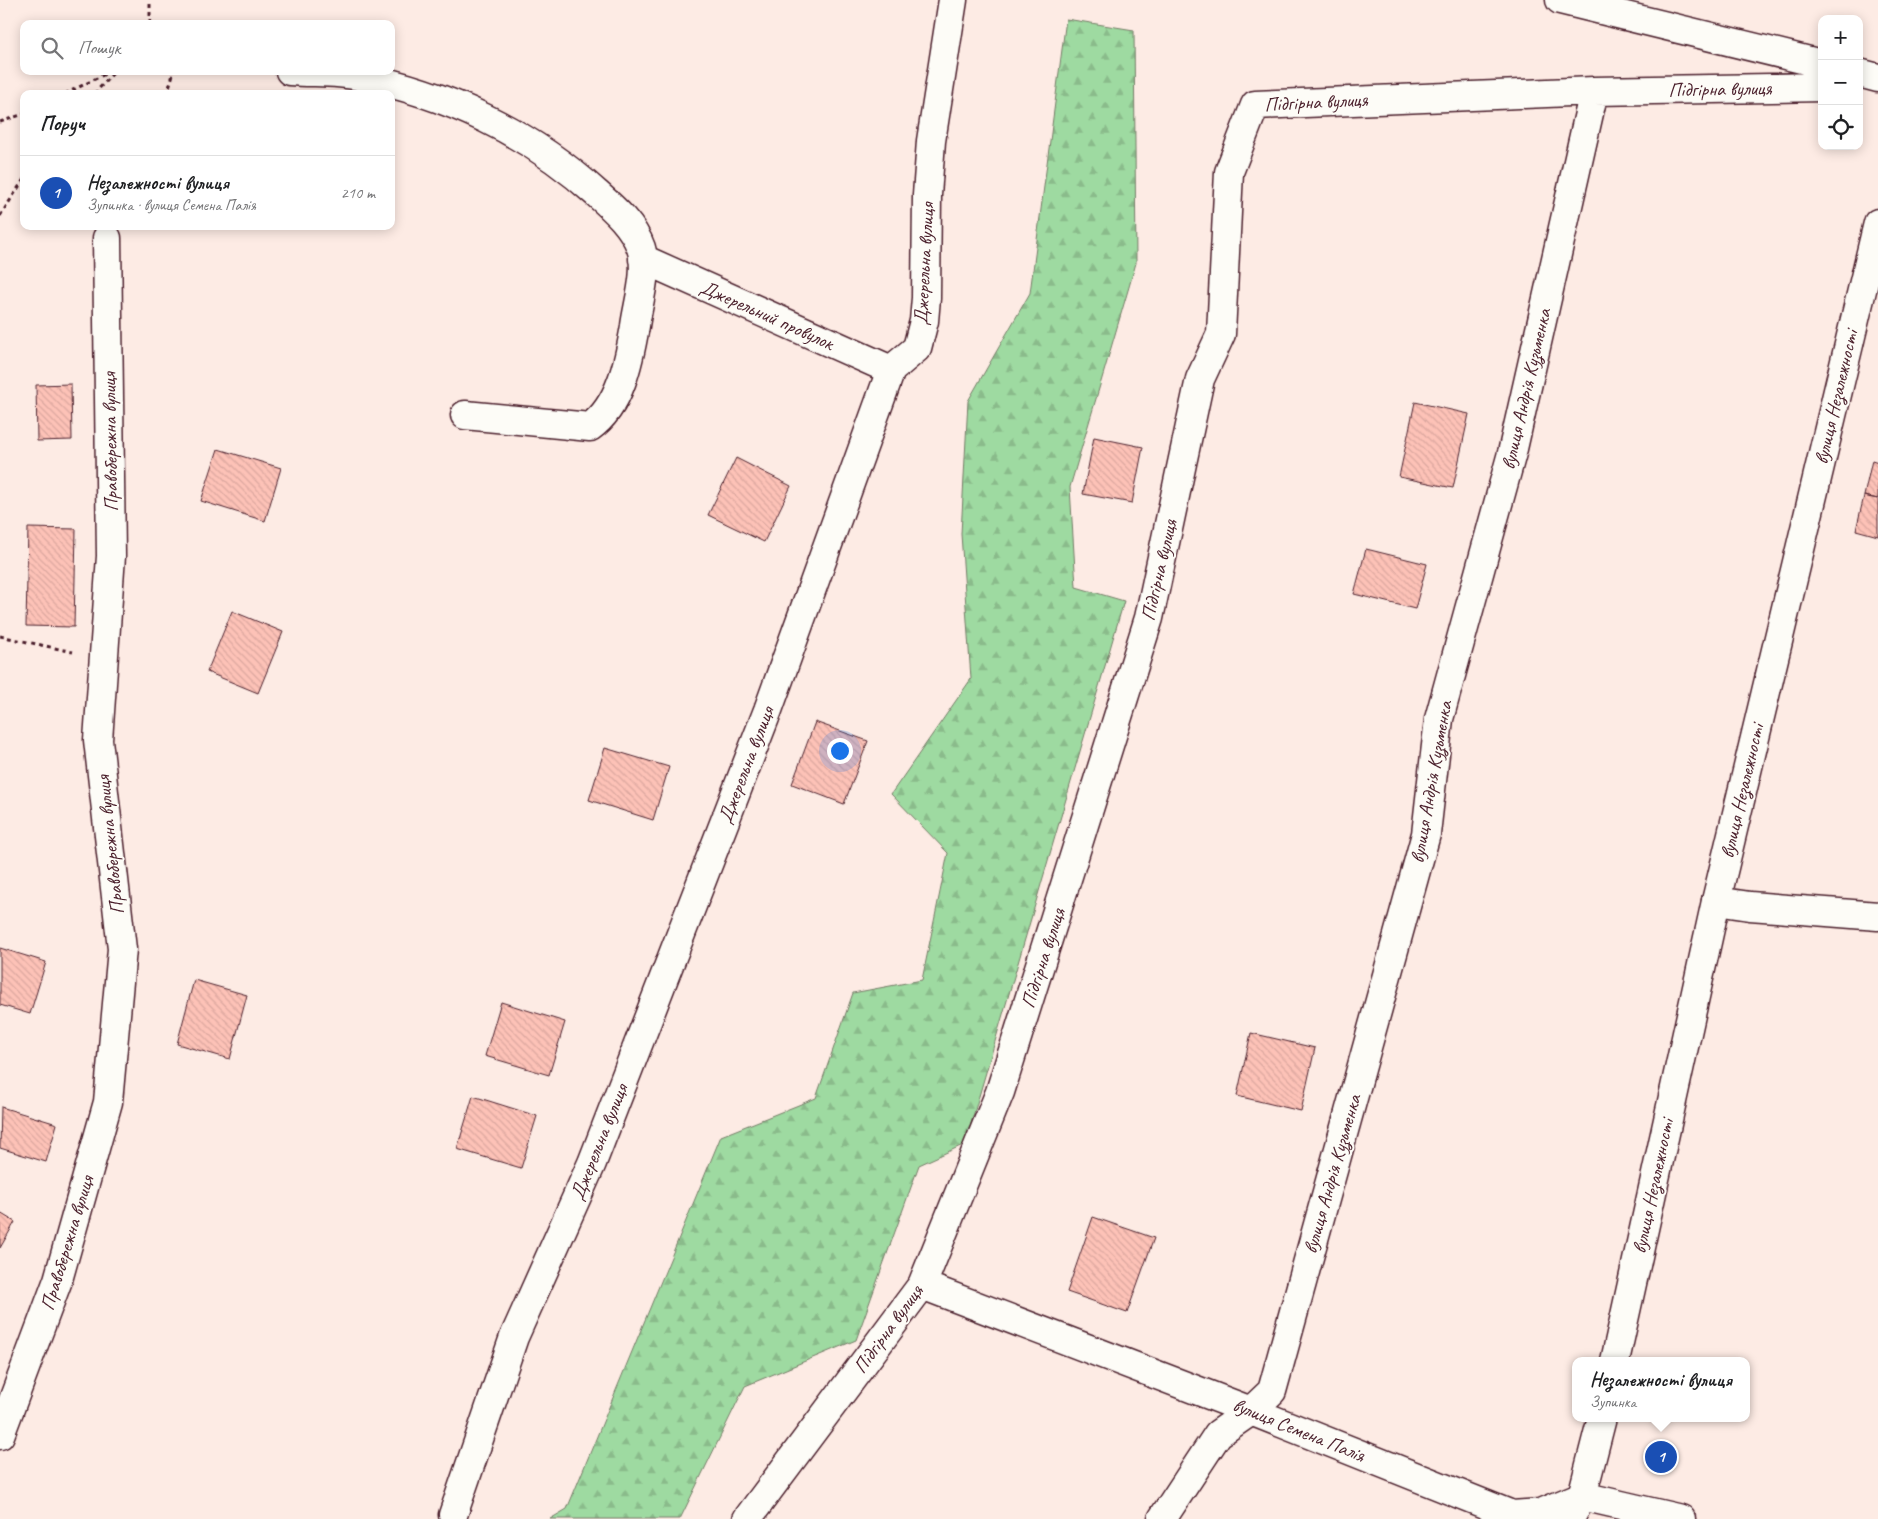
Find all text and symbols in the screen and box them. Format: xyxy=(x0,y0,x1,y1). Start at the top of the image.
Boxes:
map controls xyxy=(1818,15,1863,150)
button: + xyxy=(1818,15,1863,60)
search box xyxy=(20,20,395,75)
icon: search xyxy=(38,34,66,62)
text: Пошук xyxy=(78,36,120,60)
button: − xyxy=(1818,60,1863,105)
street label: Підгірна вулиця xyxy=(1668,76,1773,102)
street label: Підгірна вулиця xyxy=(1264,87,1369,117)
button: locate xyxy=(1818,105,1863,150)
text: Поруч xyxy=(40,110,85,136)
text: Незалежності вулиця xyxy=(87,171,229,195)
text: 1 xyxy=(52,183,60,203)
text: 210 m xyxy=(341,183,375,203)
text: Зупинка · вулиця Семена Палія xyxy=(87,195,256,215)
street label: Джерельна вулиця xyxy=(908,200,940,326)
street label: Джерельний провулок xyxy=(696,274,839,356)
street label: вулиця Андрія Кузьменка xyxy=(1495,305,1558,472)
street label: вулиця Незалежності xyxy=(1808,325,1865,467)
street label: Правобережна вулиця xyxy=(96,370,124,512)
street label: Підгірна вулиця xyxy=(1135,516,1183,623)
street label: вулиця Андрія Кузьменка xyxy=(1404,698,1459,865)
street label: Джерельна вулиця xyxy=(712,701,780,827)
street label: вулиця Незалежності xyxy=(1714,719,1771,861)
your location xyxy=(827,738,853,764)
street label: Правобережна вулиця xyxy=(90,773,130,916)
street label: Підгірна вулиця xyxy=(1015,904,1071,1011)
street label: Джерельна вулиця xyxy=(564,1078,634,1204)
street label: вулиця Андрія Кузьменка xyxy=(1297,1090,1368,1257)
street label: вулиця Незалежності xyxy=(1627,1114,1681,1256)
street label: Правобережна вулиця xyxy=(35,1171,100,1313)
street label: Підгірна вулиця xyxy=(848,1279,929,1378)
popup xyxy=(1572,1357,1750,1422)
text: Незалежності вулиця xyxy=(1590,1368,1732,1392)
street label: вулиця Семена Палія xyxy=(1229,1392,1369,1468)
text: Зупинка xyxy=(1590,1392,1636,1412)
pin: 1 xyxy=(1645,1438,1677,1476)

